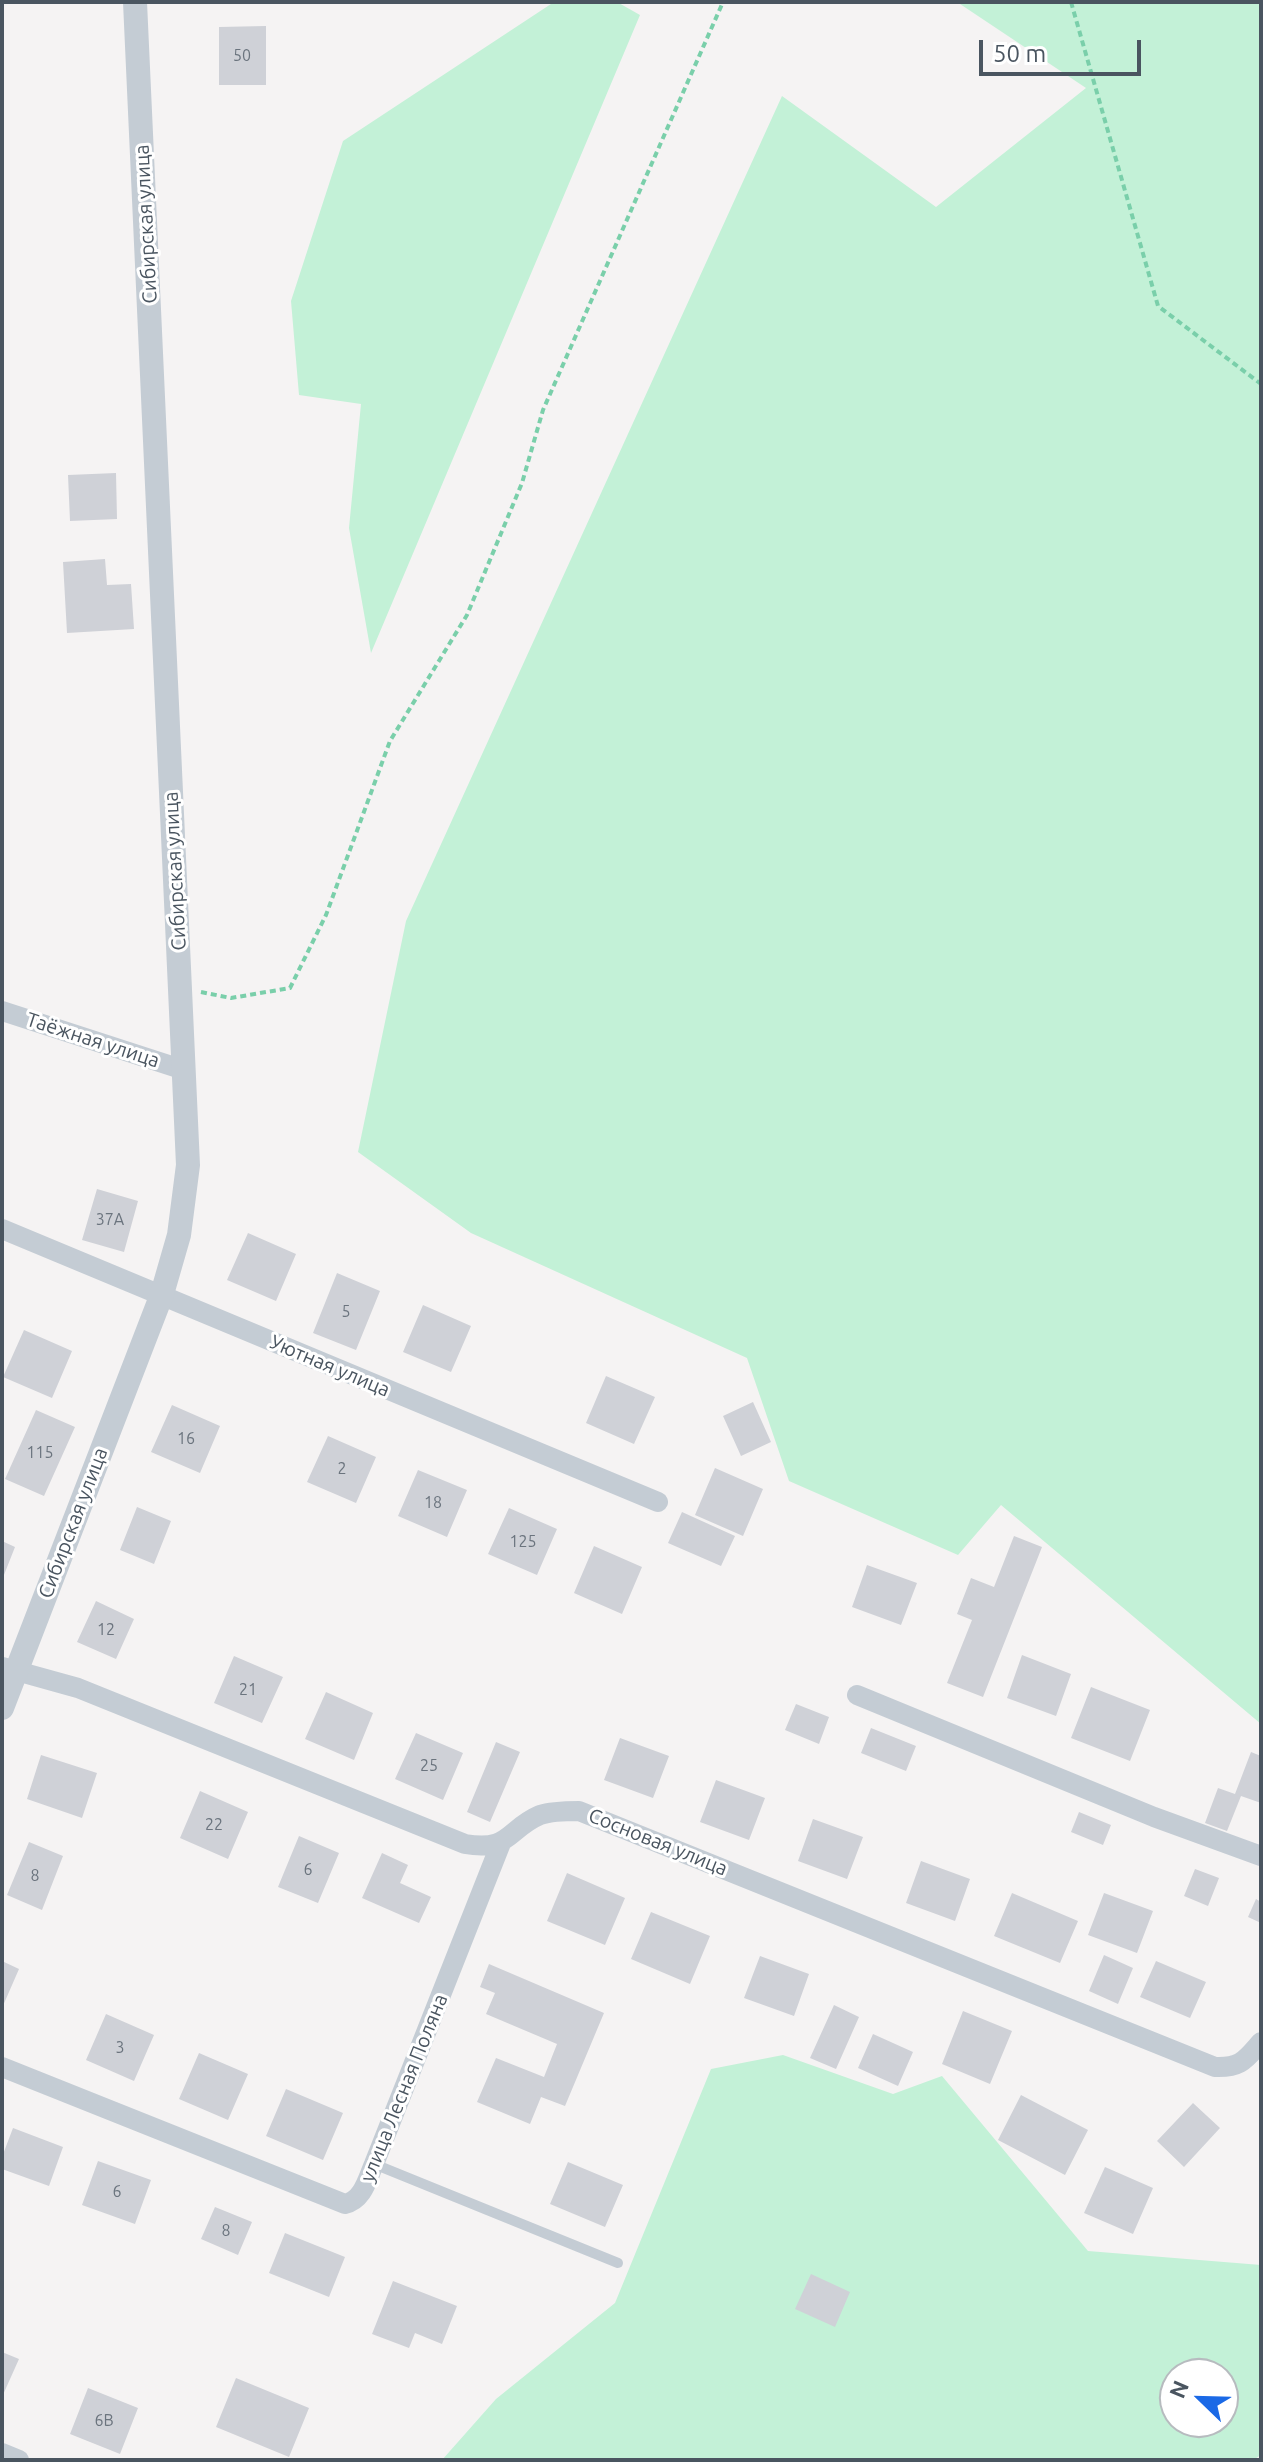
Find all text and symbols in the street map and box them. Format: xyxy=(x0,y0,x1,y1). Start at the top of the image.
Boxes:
scale bar xyxy=(983,24,1145,74)
text: 50 m xyxy=(993,40,1046,67)
house number: 50 xyxy=(233,46,251,66)
street label: Сибирская улица xyxy=(130,144,162,304)
street label: Сибирская улица xyxy=(159,791,191,951)
street label: Таёжная улица xyxy=(23,1007,163,1073)
house number: 37А xyxy=(96,1210,124,1230)
house number: 5 xyxy=(341,1302,351,1322)
street label: Уютная улица xyxy=(266,1330,394,1402)
house number: 16 xyxy=(177,1429,195,1449)
house number: 115 xyxy=(26,1443,54,1463)
street label: Сибирская улица xyxy=(33,1444,113,1602)
house number: 2 xyxy=(337,1459,347,1479)
house number: 18 xyxy=(424,1493,442,1513)
house number: 125 xyxy=(509,1532,537,1552)
house number: 12 xyxy=(97,1620,115,1640)
house number: 21 xyxy=(239,1680,257,1700)
house number: 25 xyxy=(420,1756,438,1776)
street label: Сосновая улица xyxy=(585,1803,731,1881)
house number: 22 xyxy=(205,1815,223,1835)
house number: 6 xyxy=(303,1860,313,1880)
house number: 8 xyxy=(30,1866,40,1886)
street label: улица Лесная Поляна xyxy=(355,1990,453,2186)
house number: 3 xyxy=(115,2038,125,2058)
house number: 6 xyxy=(112,2182,122,2202)
house number: 8 xyxy=(221,2221,231,2241)
north arrow xyxy=(1159,2358,1239,2438)
text: N xyxy=(1164,2377,1193,2402)
house number: 6В xyxy=(94,2411,114,2431)

